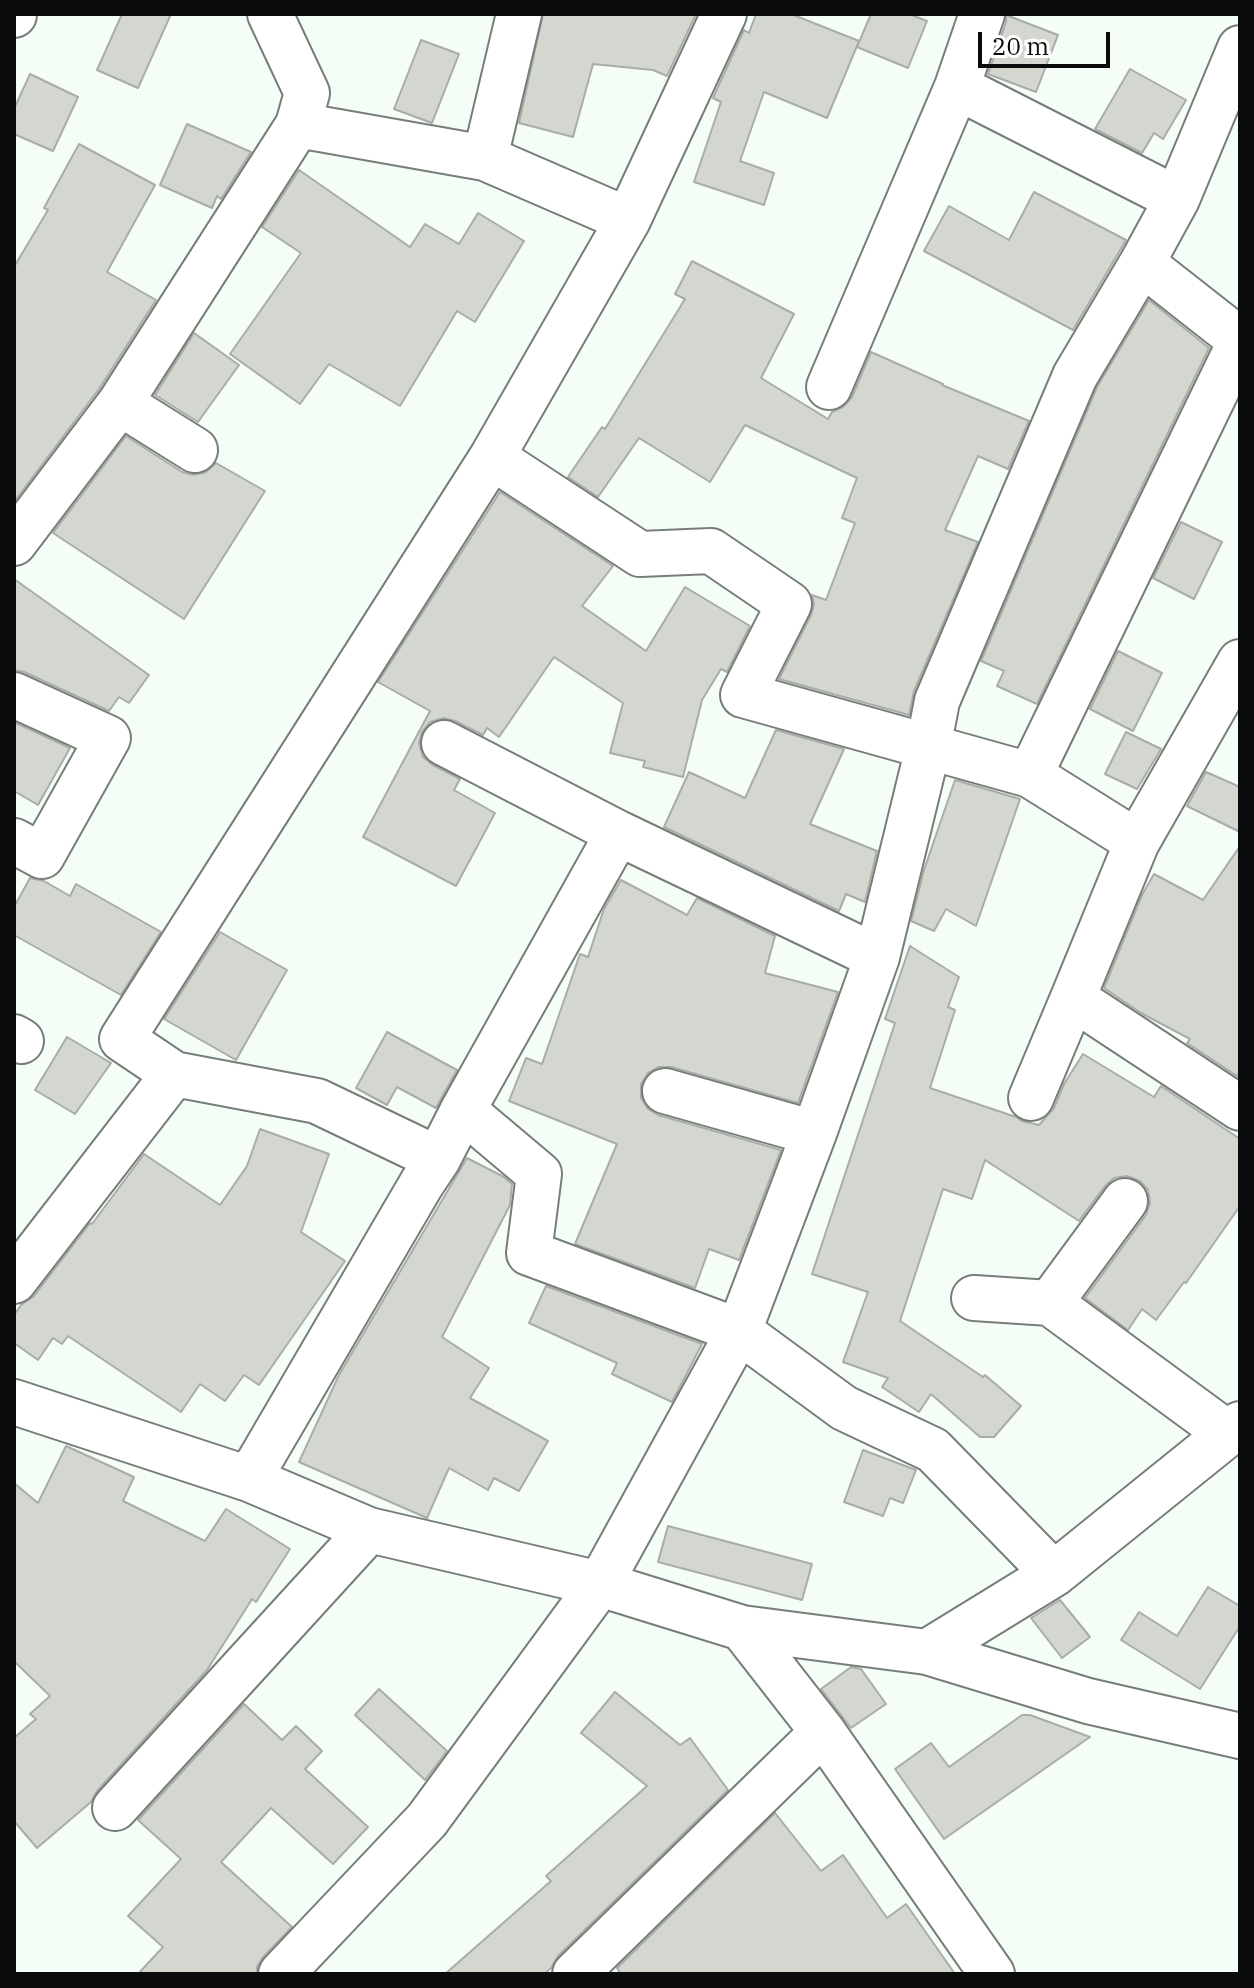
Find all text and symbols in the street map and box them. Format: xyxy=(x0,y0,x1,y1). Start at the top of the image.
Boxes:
scale bar xyxy=(982,16,1114,66)
text: 20 m xyxy=(992,30,1049,62)

